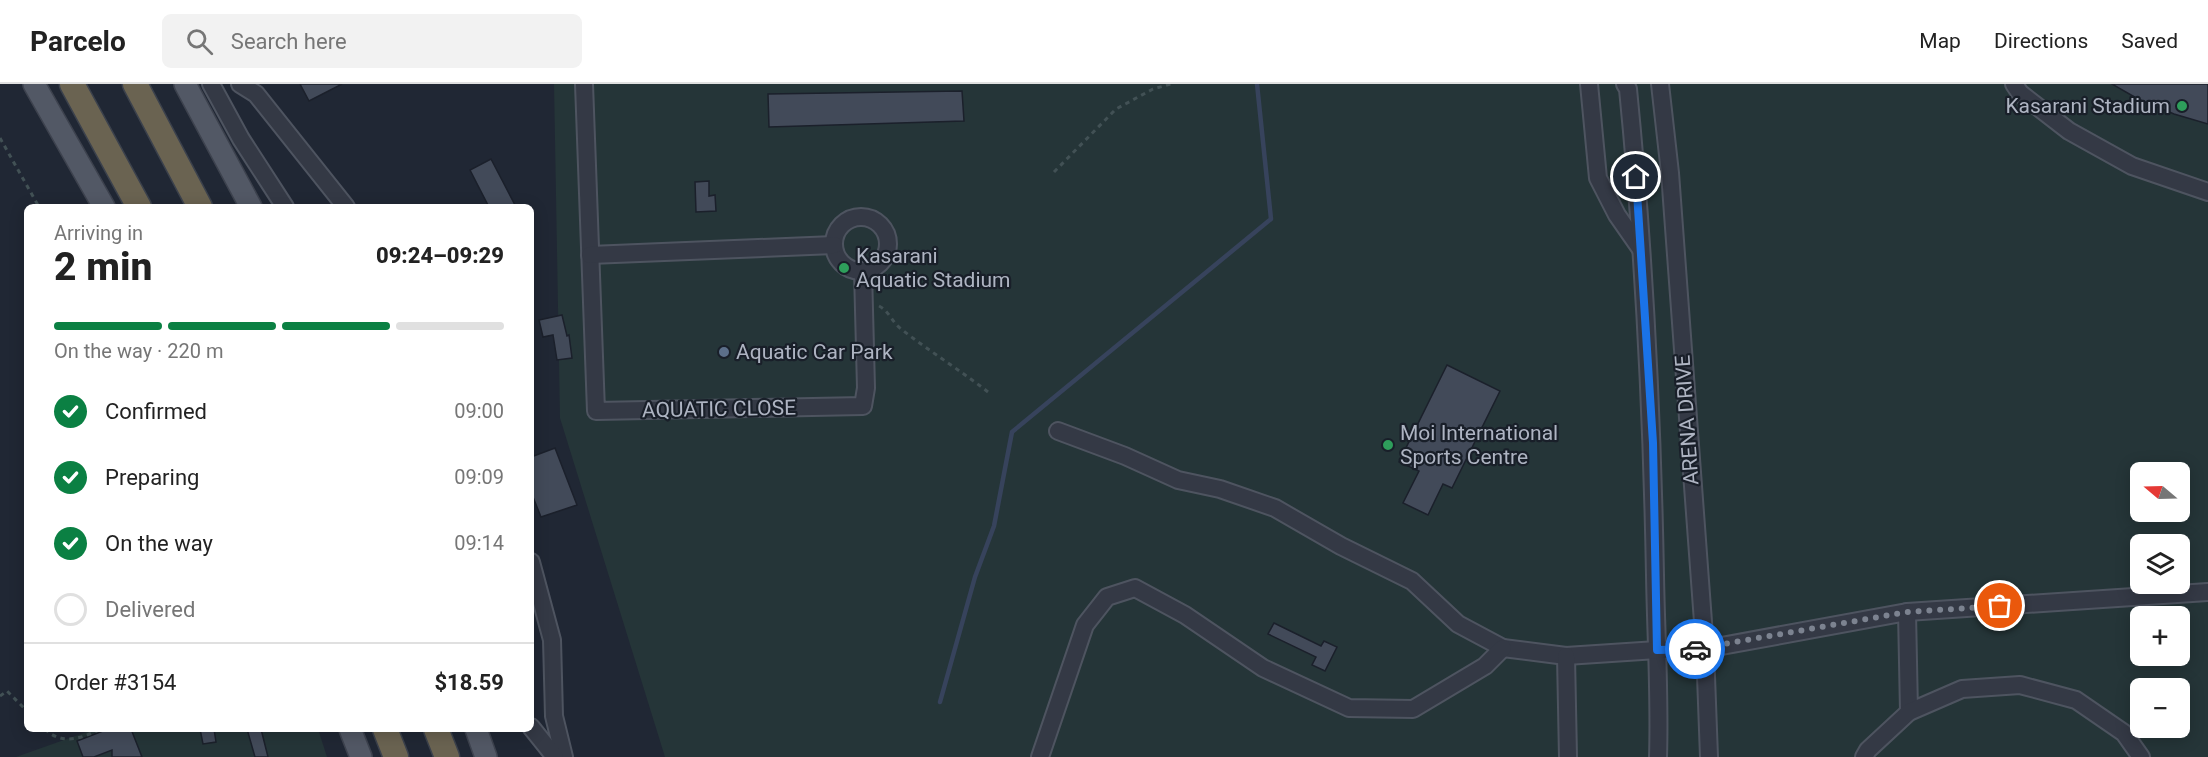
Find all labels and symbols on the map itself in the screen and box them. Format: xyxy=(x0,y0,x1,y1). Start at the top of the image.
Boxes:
place label: Kasarani Stadium xyxy=(2005,94,2170,118)
marker: Kasarani Stadium xyxy=(2175,99,2189,113)
pin xyxy=(1610,151,1661,202)
place label: Kasarani Aquatic Stadium xyxy=(856,244,1011,292)
marker: Kasarani Aquatic Stadium xyxy=(837,261,851,275)
place label: Aquatic Car Park xyxy=(736,340,893,364)
marker: Aquatic Car Park xyxy=(717,345,731,359)
street label: ARENA DRIVE xyxy=(1670,354,1704,486)
street label: AQUATIC CLOSE xyxy=(642,396,796,422)
place label: Moi International Sports Centre xyxy=(1400,421,1558,469)
marker: Moi International Sports Centre xyxy=(1381,438,1395,452)
north arrow xyxy=(2130,462,2190,522)
pin xyxy=(1974,580,2025,631)
courier xyxy=(1665,619,1725,679)

